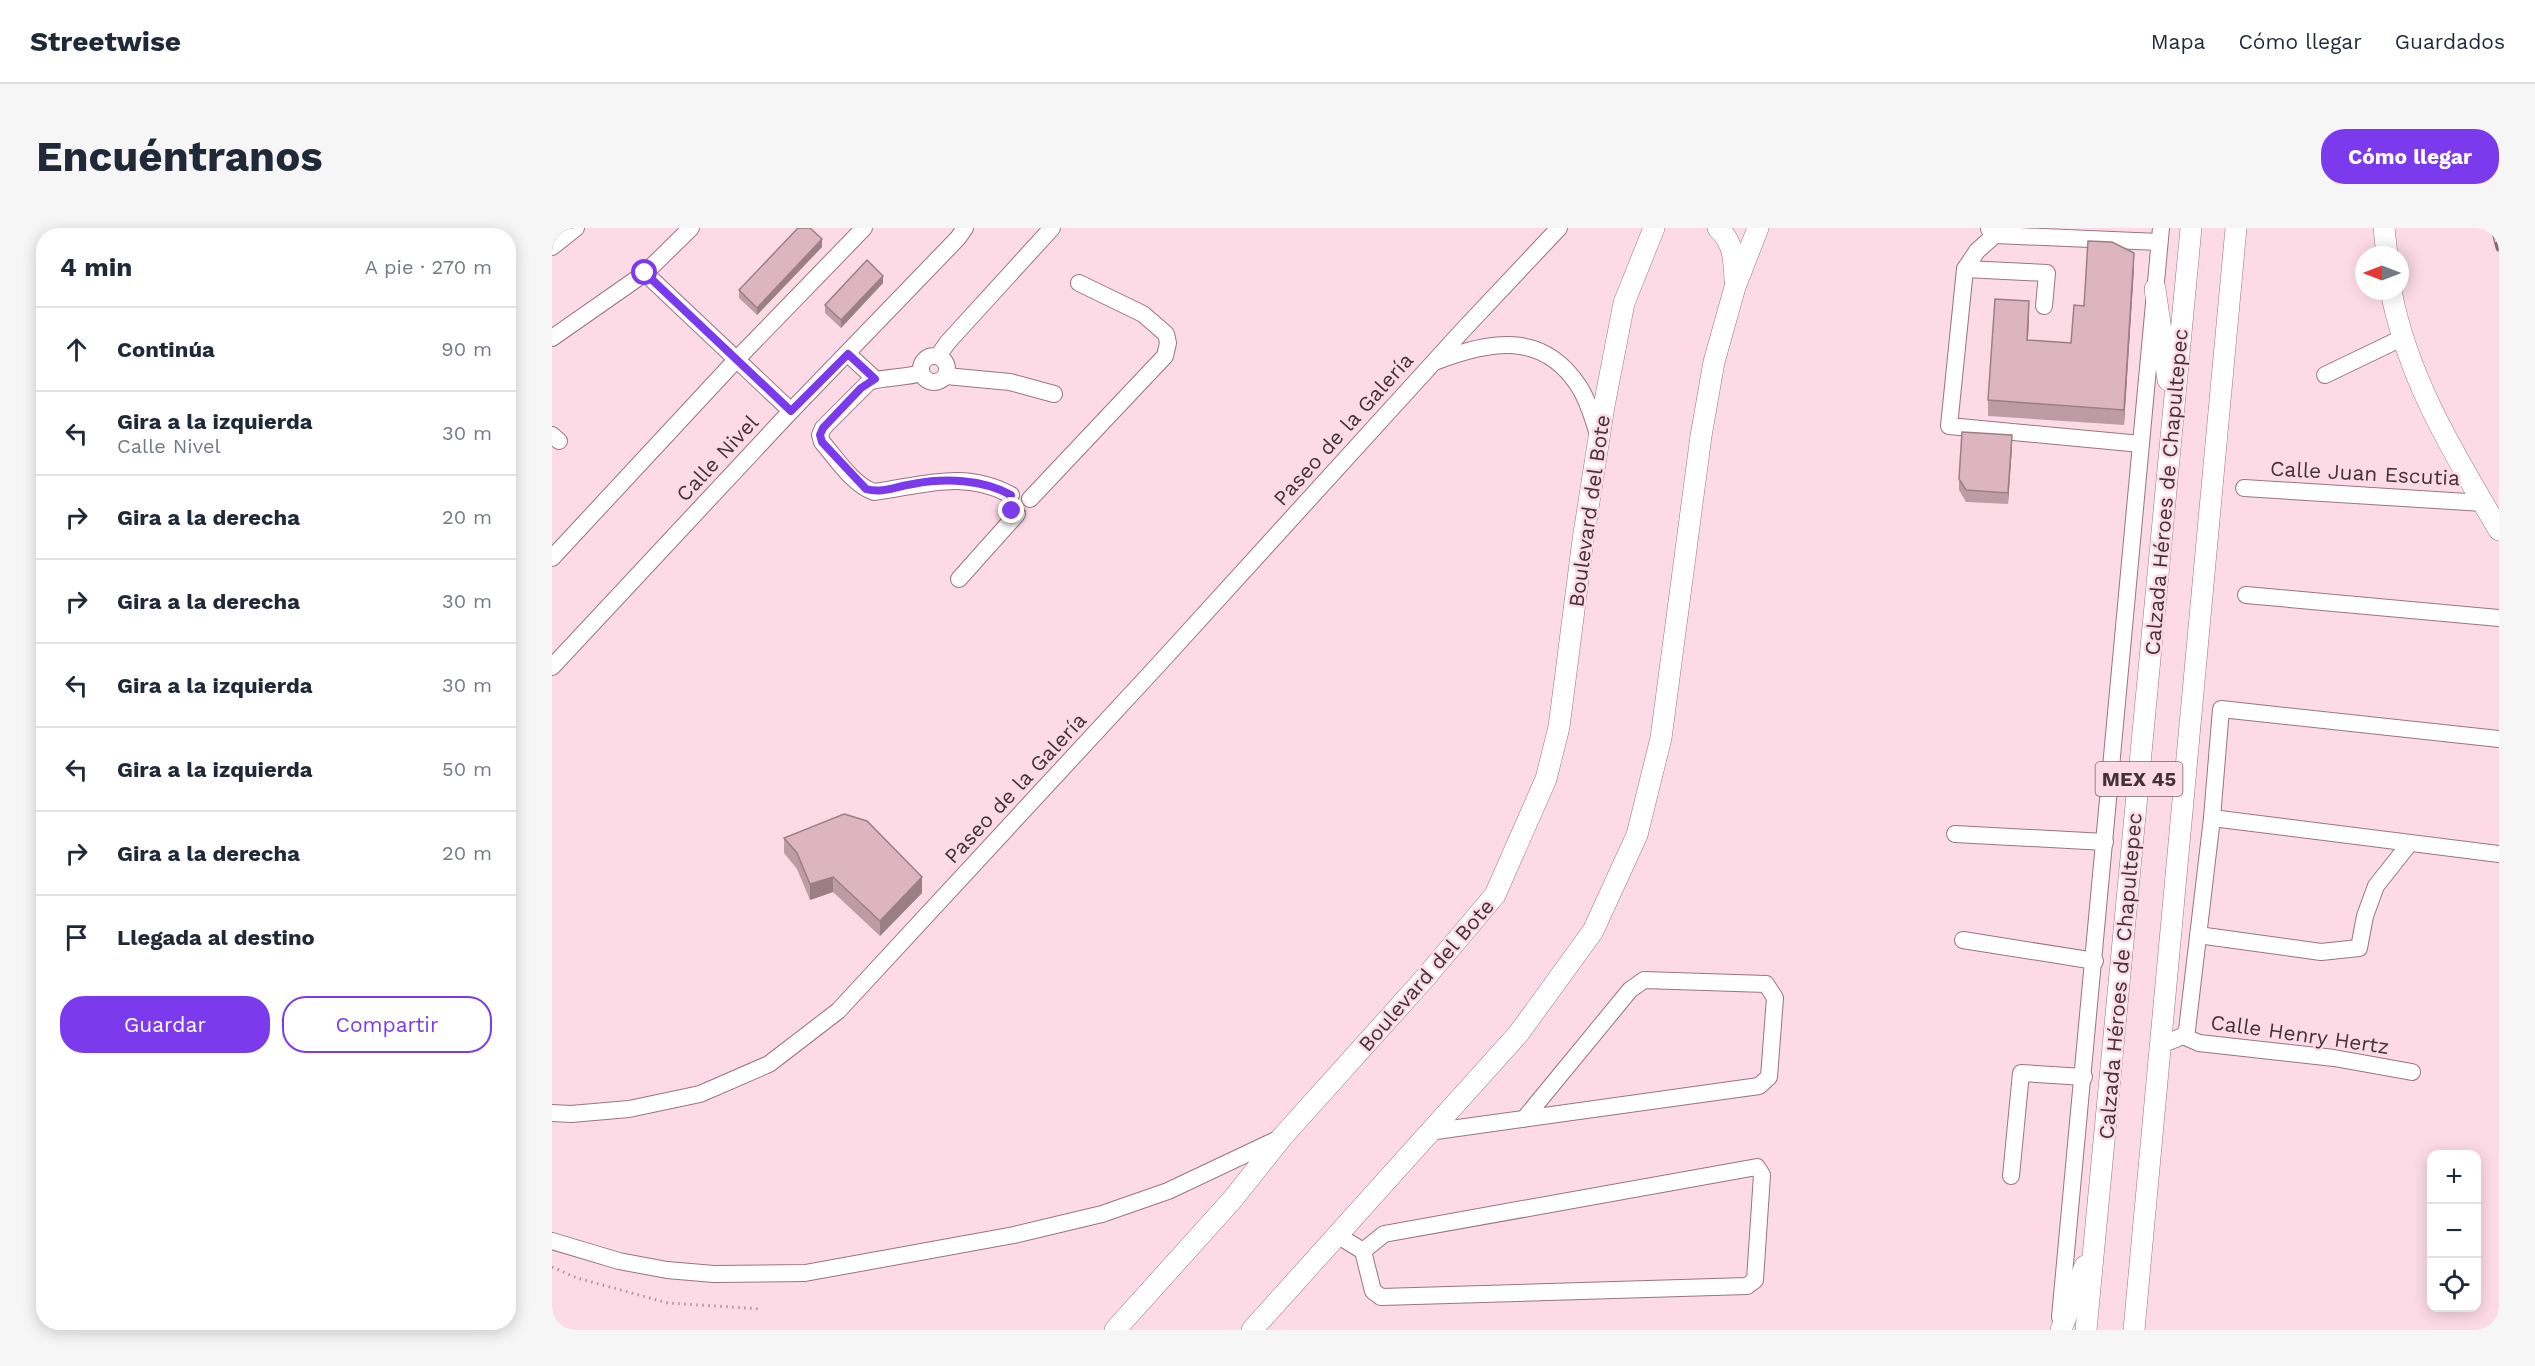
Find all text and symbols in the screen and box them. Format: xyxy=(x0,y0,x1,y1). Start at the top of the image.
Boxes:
text: Streetwise xyxy=(30,25,181,58)
text: Mapa xyxy=(2151,29,2205,54)
text: Cómo llegar xyxy=(2238,29,2362,54)
text: Guardados xyxy=(2395,29,2505,54)
button: Cómo llegar xyxy=(2321,129,2499,184)
text: Encuéntranos xyxy=(36,132,323,181)
north arrow xyxy=(2355,246,2409,300)
text: 4 min xyxy=(60,252,132,282)
text: A pie · 270 m xyxy=(365,255,492,279)
route start xyxy=(631,259,657,285)
street label: Calzada Héroes de Chapultepec xyxy=(2139,328,2193,656)
icon: ahead xyxy=(60,333,93,366)
text: Continúa xyxy=(117,337,215,362)
text: 90 m xyxy=(441,337,492,361)
street label: Paseo de la Galería xyxy=(1268,347,1418,510)
text: Gira a la izquierda xyxy=(117,409,313,434)
street label: Calle Nivel xyxy=(671,409,764,506)
street label: Boulevard del Bote xyxy=(1563,413,1615,609)
icon: left xyxy=(60,417,93,450)
text: 30 m xyxy=(442,421,492,445)
text: Calle Nivel xyxy=(117,434,221,458)
street label: Calle Juan Escutia xyxy=(2269,456,2461,490)
route end xyxy=(998,497,1024,523)
icon: right xyxy=(60,501,93,534)
text: Gira a la derecha xyxy=(117,505,300,530)
text: 20 m xyxy=(442,505,492,529)
icon: right xyxy=(60,585,93,618)
text: Gira a la derecha xyxy=(117,589,300,614)
text: 30 m xyxy=(442,589,492,613)
icon: left xyxy=(60,669,93,702)
text: Gira a la izquierda xyxy=(117,673,313,698)
text: 30 m xyxy=(442,673,492,697)
street label: Paseo de la Galería xyxy=(939,707,1091,868)
icon: left xyxy=(60,753,93,786)
text: Gira a la izquierda xyxy=(117,757,313,782)
text: 50 m xyxy=(442,757,492,781)
road number: MEX 45 xyxy=(2096,762,2182,796)
street label: Calzada Héroes de Chapultepec xyxy=(2093,812,2147,1140)
icon: right xyxy=(60,837,93,870)
text: Gira a la derecha xyxy=(117,841,300,866)
text: 20 m xyxy=(442,841,492,865)
street label: Boulevard del Bote xyxy=(1353,894,1499,1056)
icon: arrive xyxy=(60,921,93,954)
text: Llegada al destino xyxy=(117,925,315,950)
button: Guardar xyxy=(60,996,270,1053)
button: Compartir xyxy=(282,996,492,1053)
street label: Calle Henry Hertz xyxy=(2209,1009,2391,1059)
map controls xyxy=(2427,1150,2481,1312)
button: + xyxy=(2427,1150,2481,1204)
button: − xyxy=(2427,1204,2481,1258)
button: locate xyxy=(2427,1258,2481,1312)

